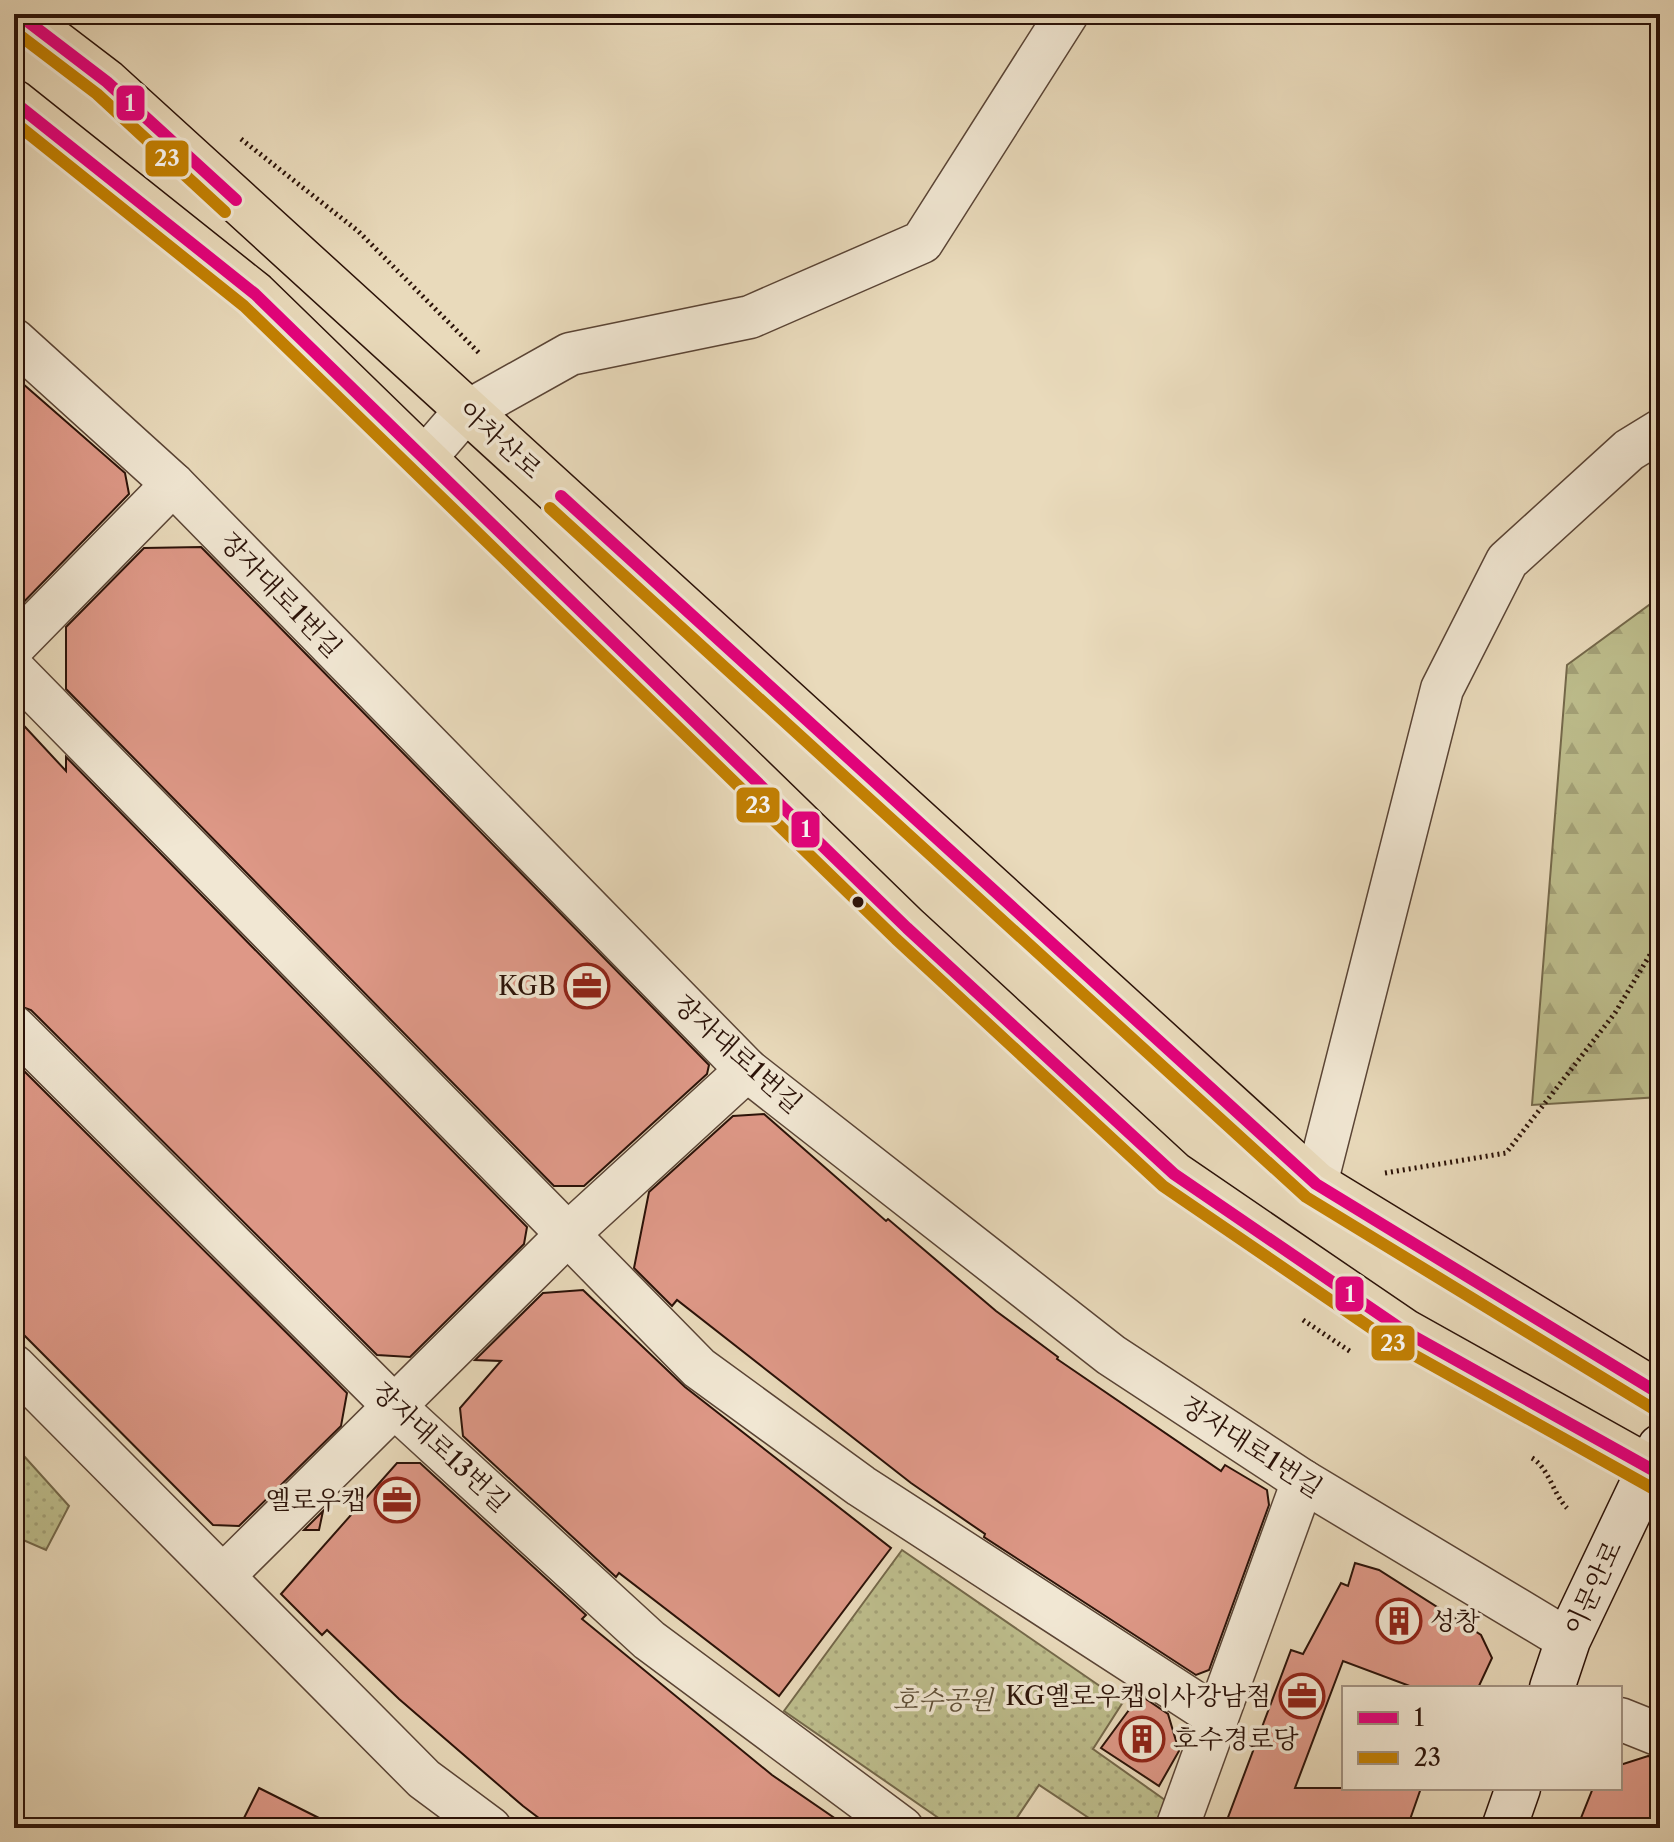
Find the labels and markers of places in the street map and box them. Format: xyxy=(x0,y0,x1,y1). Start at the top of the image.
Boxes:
unlabelled marker xyxy=(850,894,866,910)
office icon: KGB xyxy=(563,962,611,1010)
place label: KGB xyxy=(498,970,556,1002)
office icon: 옐로우캡 xyxy=(373,1476,421,1524)
place label: 옐로우캡 xyxy=(266,1484,366,1516)
building icon: 성창 xyxy=(1375,1597,1423,1645)
place label: 성창 xyxy=(1430,1605,1480,1637)
office icon: KG옐로우캡이사강남점 xyxy=(1278,1672,1326,1720)
place label: KG옐로우캡이사강남점 xyxy=(1005,1680,1271,1712)
building icon: 호수경로당 xyxy=(1118,1715,1166,1763)
place label: 호수경로당 xyxy=(1173,1723,1299,1755)

